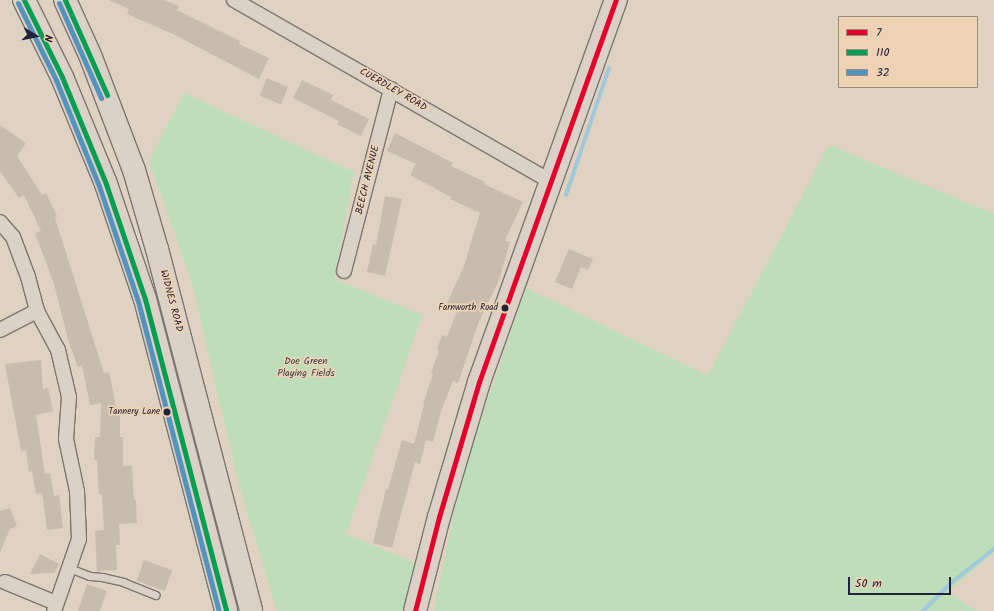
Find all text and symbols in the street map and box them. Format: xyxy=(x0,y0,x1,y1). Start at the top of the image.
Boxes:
north arrow xyxy=(16,16,56,56)
legend xyxy=(838,16,978,88)
text: 7 xyxy=(876,23,882,42)
text: N xyxy=(38,33,57,43)
text: 110 xyxy=(876,43,890,62)
text: 32 xyxy=(876,63,890,82)
street label: CUERDLEY ROAD xyxy=(357,66,429,114)
street label: BEECH AVENUE xyxy=(354,144,382,216)
street label: WIDNES ROAD xyxy=(157,269,185,333)
place label: Farnworth Road xyxy=(438,303,498,313)
marker: Farnworth Road xyxy=(500,303,510,313)
park label: Doe Green Playing Fields xyxy=(277,355,335,378)
place label: Tannery Lane xyxy=(109,407,160,417)
marker: Tannery Lane xyxy=(162,407,172,417)
scale bar xyxy=(850,569,953,595)
text: 50 m xyxy=(855,574,882,593)

